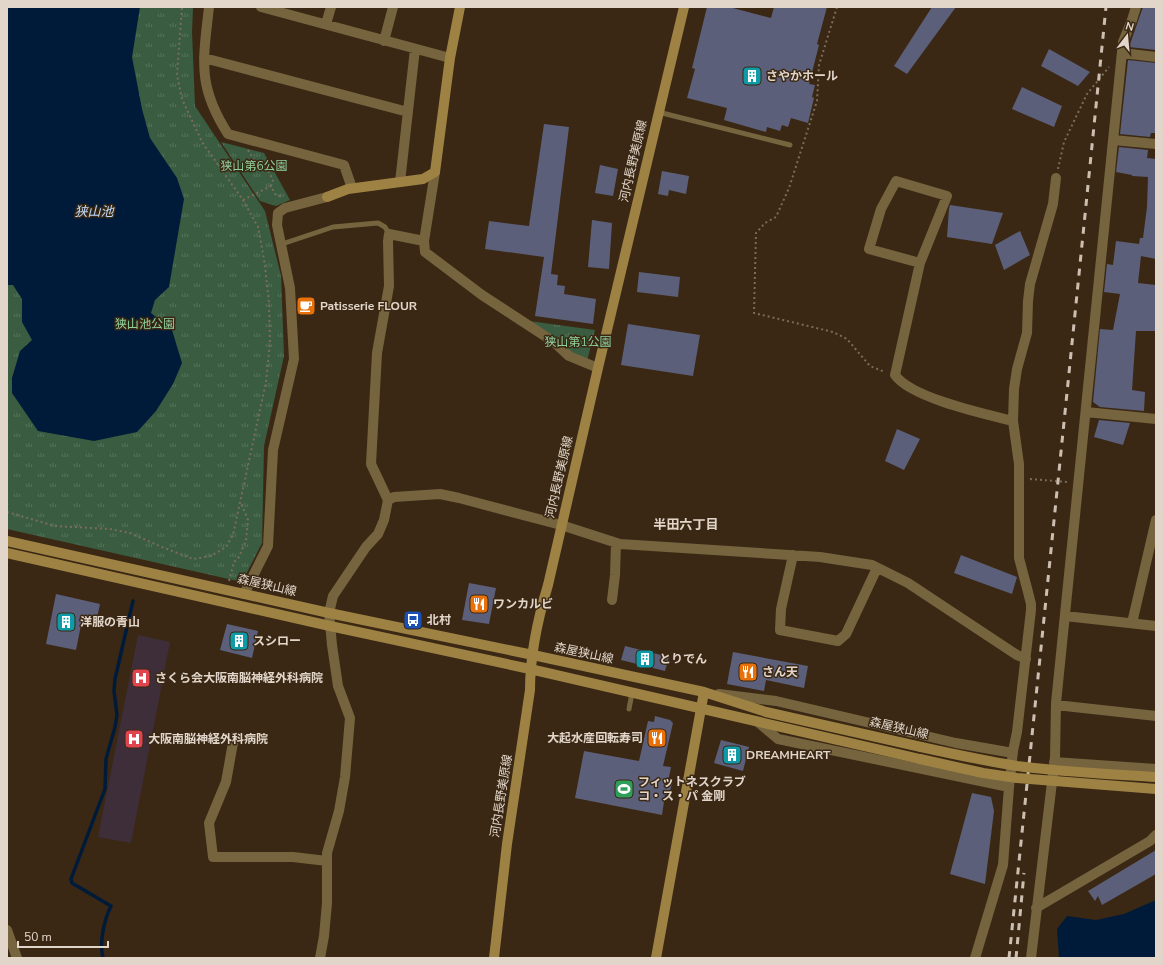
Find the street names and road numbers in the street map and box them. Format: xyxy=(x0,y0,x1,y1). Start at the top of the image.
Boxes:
street label: 河内長野美原線 xyxy=(616,118,650,204)
street label: 河内長野美原線 xyxy=(542,434,576,520)
street label: 森屋狭山線 xyxy=(236,570,298,600)
street label: 森屋狭山線 xyxy=(553,639,615,667)
street label: 森屋狭山線 xyxy=(868,713,930,743)
street label: 河内長野美原線 xyxy=(487,753,515,839)

